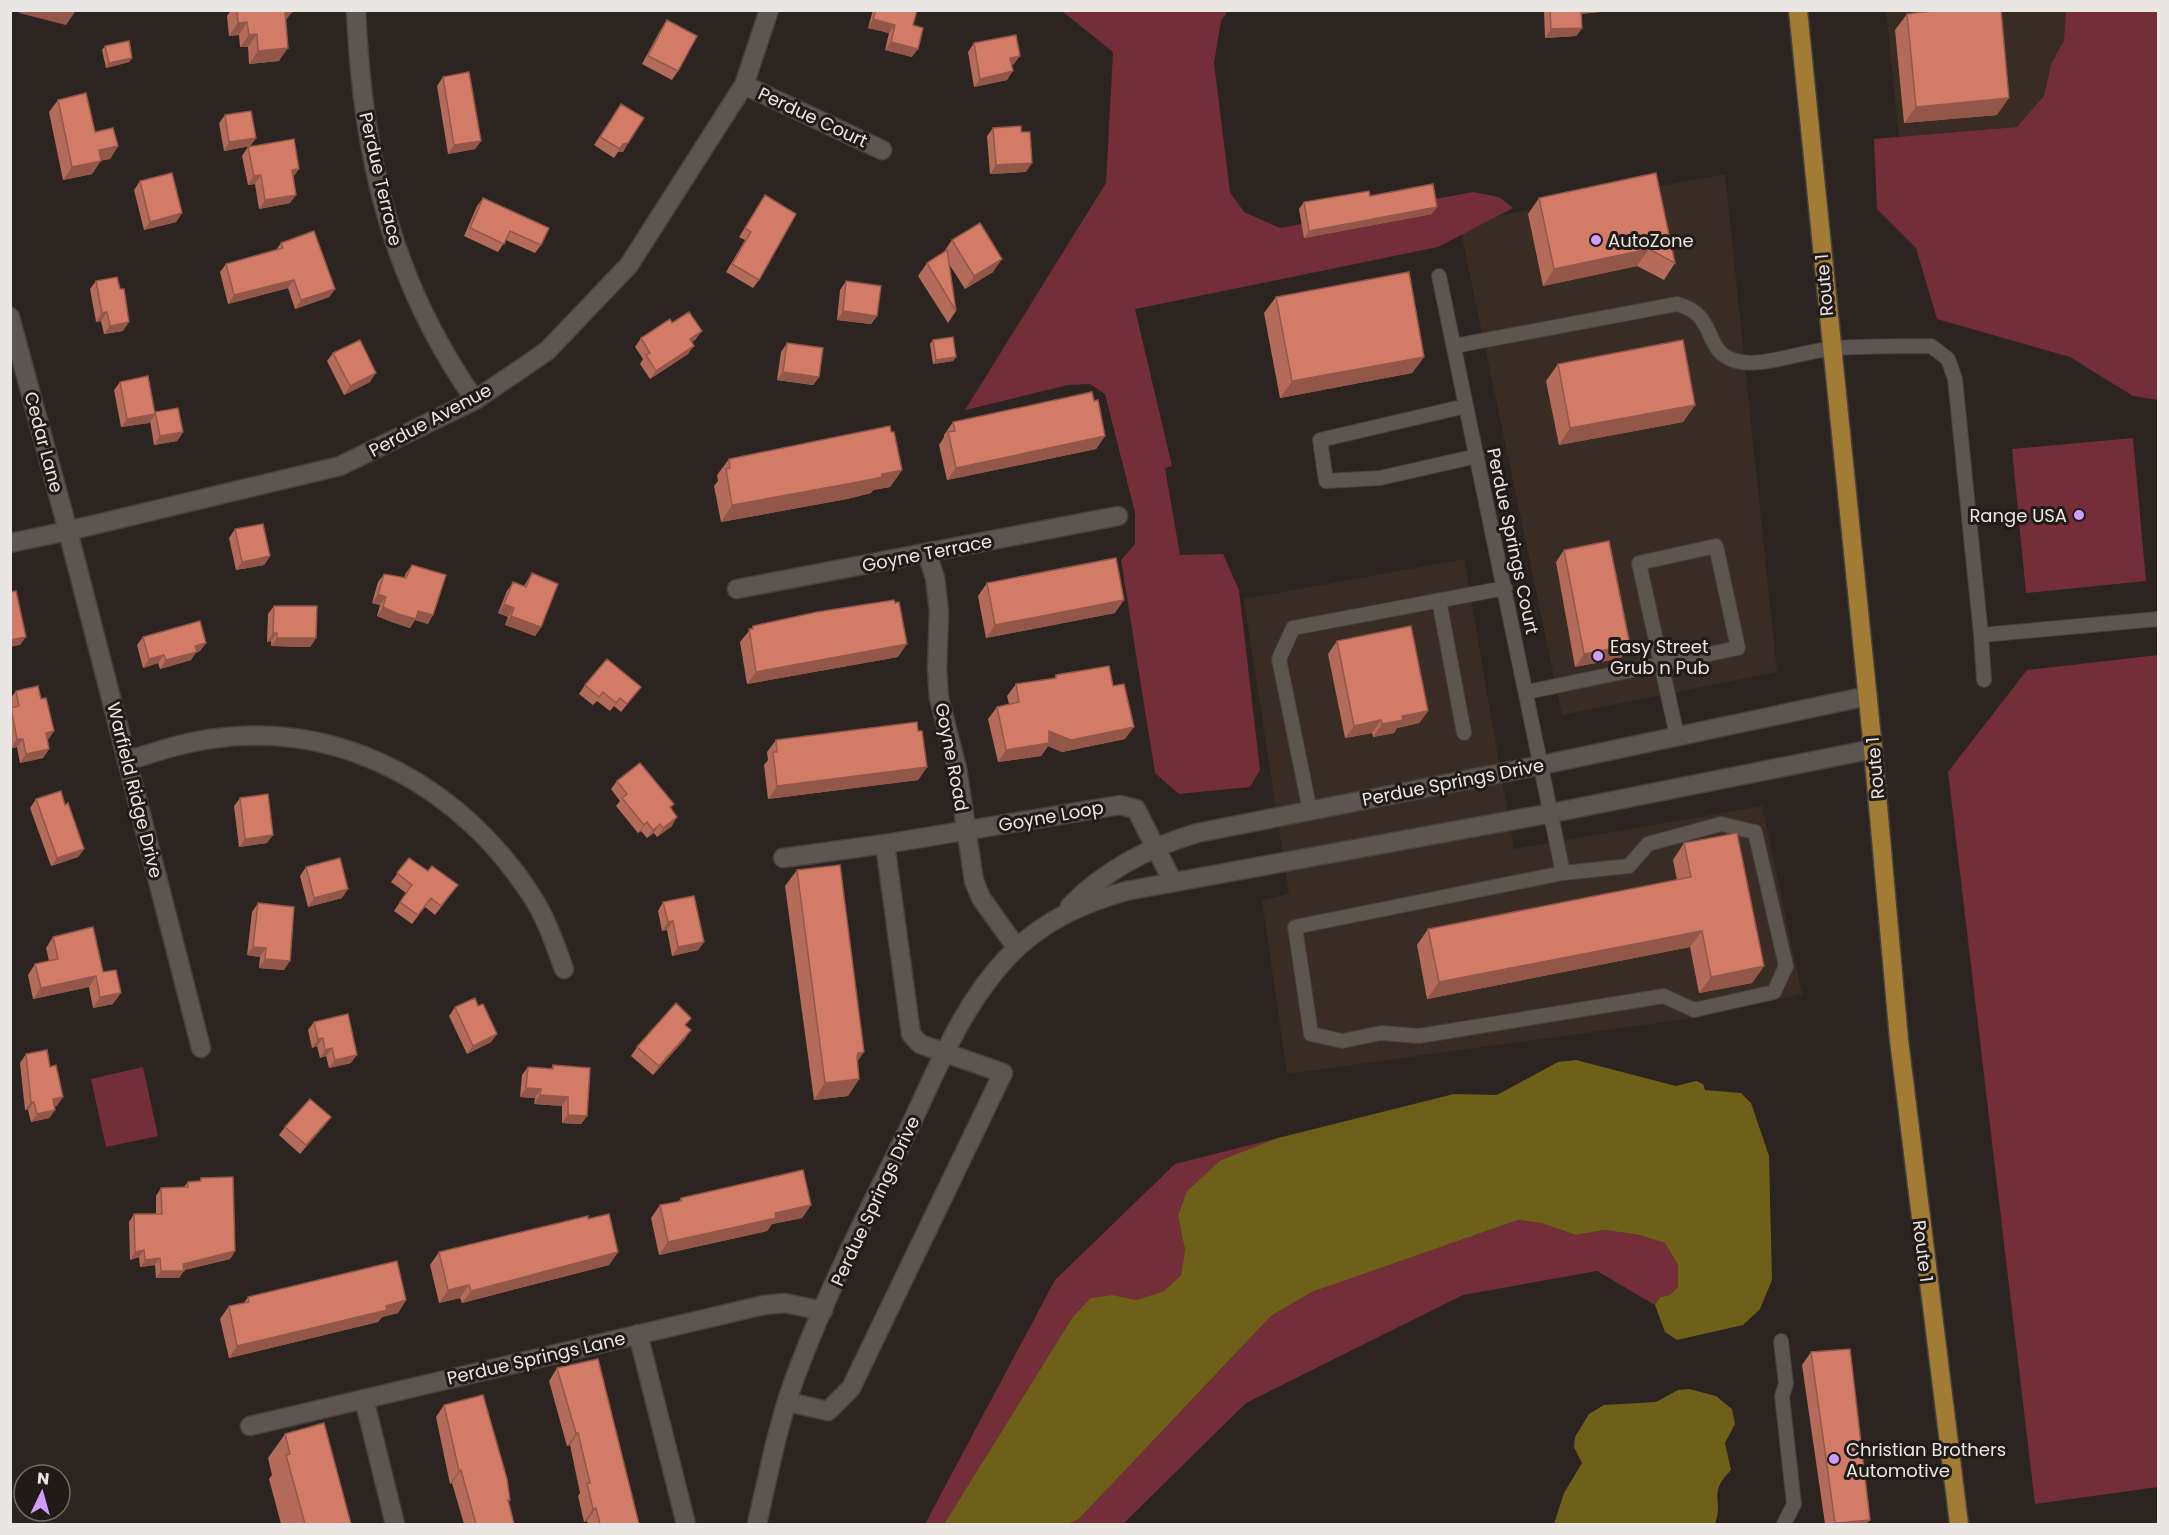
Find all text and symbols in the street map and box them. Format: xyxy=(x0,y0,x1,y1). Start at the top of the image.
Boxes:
street label: Perdue Court xyxy=(754,81,872,153)
street label: Perdue Terrace xyxy=(353,110,409,248)
place label: AutoZone xyxy=(1608,228,1694,253)
marker: AutoZone xyxy=(1589,233,1603,247)
street label: Route 1 xyxy=(1809,253,1839,317)
street label: Perdue Avenue xyxy=(364,377,496,463)
street label: Cedar Lane xyxy=(19,389,69,495)
street label: Perdue Springs Court xyxy=(1481,446,1545,636)
place label: Range USA xyxy=(1969,503,2067,528)
marker: Range USA xyxy=(2072,508,2086,522)
street label: Goyne Terrace xyxy=(860,528,994,578)
place label: Easy Street Grub n Pub xyxy=(1610,634,1710,680)
marker: Easy Street Grub n Pub xyxy=(1591,649,1605,663)
street label: Warfield Ridge Drive xyxy=(101,700,169,880)
street label: Goyne Road xyxy=(929,701,975,813)
street label: Route 1 xyxy=(1860,736,1890,800)
street label: Perdue Springs Drive xyxy=(1360,752,1546,812)
street label: Goyne Loop xyxy=(997,794,1105,838)
street label: Perdue Springs Drive xyxy=(825,1112,925,1290)
street label: Route 1 xyxy=(1907,1219,1939,1283)
street label: Perdue Springs Lane xyxy=(444,1325,628,1391)
place label: Christian Brothers Automotive xyxy=(1846,1437,2006,1483)
marker: Christian Brothers Automotive xyxy=(1827,1452,1841,1466)
north arrow xyxy=(12,1463,72,1523)
text: N xyxy=(36,1467,50,1491)

